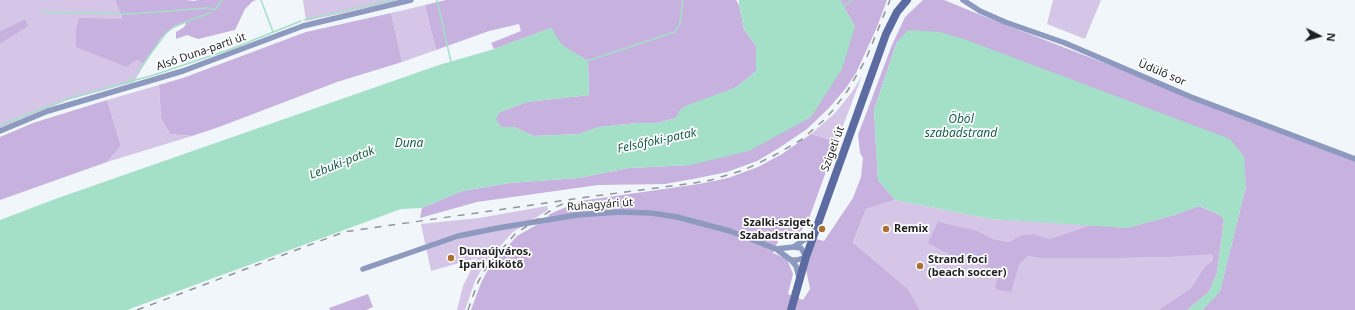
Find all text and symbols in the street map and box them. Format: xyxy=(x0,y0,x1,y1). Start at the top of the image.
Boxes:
north arrow xyxy=(1299,16,1339,56)
street label: Alsó Duna-parti út xyxy=(154,30,248,74)
text: N xyxy=(1324,32,1339,43)
street label: Üdülő sor xyxy=(1136,57,1188,89)
water label: Öböl szabadstrand xyxy=(925,113,997,141)
street label: Szigeti út xyxy=(819,124,847,174)
water label: Felsőfoki-patak xyxy=(616,126,698,156)
water label: Duna xyxy=(395,137,423,151)
water label: Lebuki-patak xyxy=(307,143,377,183)
street label: Ruhagyári út xyxy=(567,196,633,214)
place label: Szalki-sziget, Szabadstrand xyxy=(740,216,814,242)
place label: Remix xyxy=(894,222,928,236)
marker: Szalki-sziget, Szabadstrand xyxy=(817,224,827,234)
marker: Remix xyxy=(881,224,891,234)
place label: Dunaújváros, Ipari kikötő xyxy=(459,245,531,271)
marker: Dunaújváros, Ipari kikötő xyxy=(446,253,456,263)
place label: Strand foci (beach soccer) xyxy=(928,253,1006,279)
marker: Strand foci (beach soccer) xyxy=(915,261,925,271)

